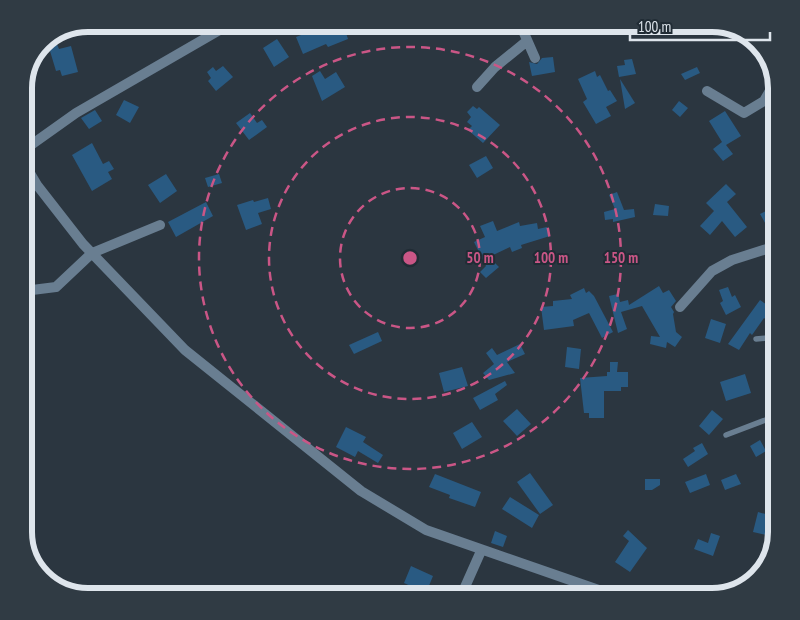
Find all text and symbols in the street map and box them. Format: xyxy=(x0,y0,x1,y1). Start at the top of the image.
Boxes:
scale bar xyxy=(630,10,770,42)
text: 100 m xyxy=(638,17,671,36)
text: 50 m xyxy=(466,248,494,267)
text: 100 m xyxy=(534,248,568,267)
text: 150 m xyxy=(604,248,638,267)
centre of rings xyxy=(401,249,419,267)

